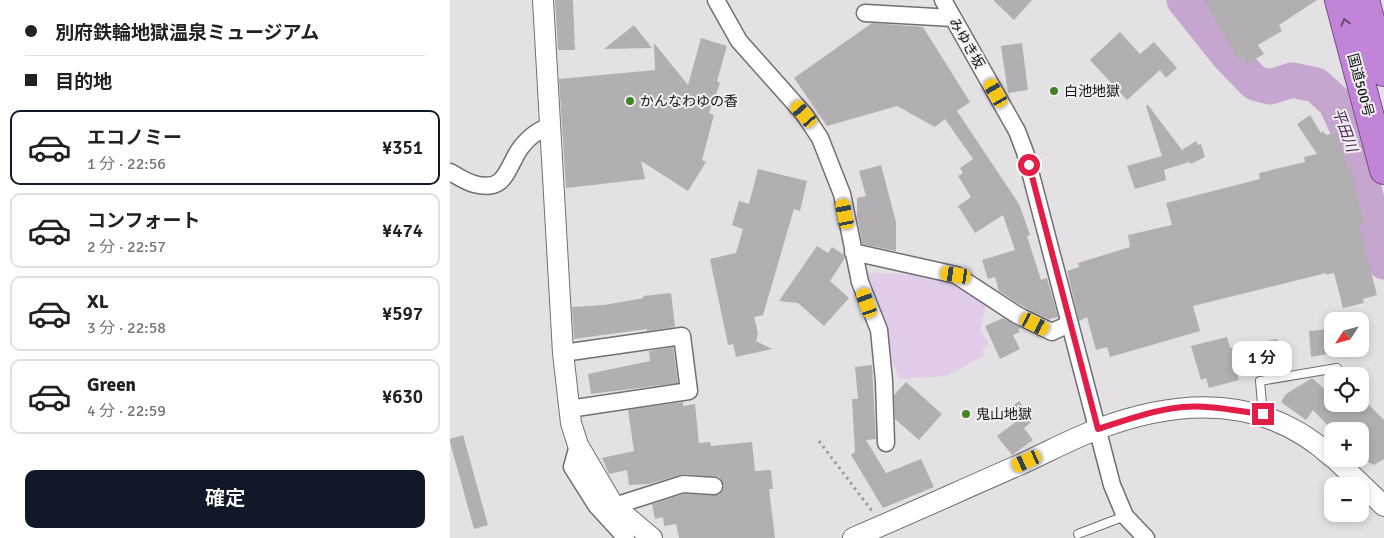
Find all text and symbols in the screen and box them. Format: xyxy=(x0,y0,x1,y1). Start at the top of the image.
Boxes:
street label: みゆき坂 xyxy=(945,15,988,72)
one-way arrow xyxy=(1340,18,1350,26)
text: 別府鉄輪地獄温泉ミュージアム xyxy=(55,21,319,45)
street label: 国道500号 xyxy=(1344,52,1377,119)
text: 目的地 xyxy=(55,70,112,94)
car xyxy=(982,76,1009,110)
place label: 白池地獄 xyxy=(1064,83,1120,100)
marker: 白池地獄 xyxy=(1048,85,1060,97)
place label: かんなわゆの香 xyxy=(640,93,738,110)
marker: かんなわゆの香 xyxy=(624,95,636,107)
car xyxy=(788,98,819,130)
water label: 平田川 xyxy=(1329,106,1362,156)
icon: car xyxy=(27,125,72,170)
text: エコノミー xyxy=(87,126,182,150)
text: ¥351 xyxy=(382,136,423,160)
text: 1 分 · 22:56 xyxy=(87,154,166,174)
route start xyxy=(1018,154,1040,176)
car xyxy=(834,198,855,230)
icon: car xyxy=(27,208,72,253)
text: コンフォート xyxy=(87,209,200,233)
text: ¥474 xyxy=(382,219,423,243)
text: 2 分 · 22:57 xyxy=(87,237,166,257)
car xyxy=(940,265,971,285)
car xyxy=(855,286,878,320)
text: XL xyxy=(87,290,109,314)
icon: car xyxy=(27,291,72,336)
text: ¥597 xyxy=(382,302,423,326)
car xyxy=(1018,311,1051,337)
north arrow xyxy=(1324,312,1369,358)
map controls xyxy=(1324,312,1369,522)
text: 3 分 · 22:58 xyxy=(87,318,166,338)
callout: 1 分 xyxy=(1233,342,1293,376)
text: 1 分 xyxy=(1248,348,1276,368)
button: locate xyxy=(1324,367,1369,412)
text: Green xyxy=(87,373,136,397)
icon: car xyxy=(27,374,72,419)
text: ¥630 xyxy=(382,385,423,409)
text: 4 分 · 22:59 xyxy=(87,401,166,421)
route end xyxy=(1252,403,1274,425)
place label: 鬼山地獄 xyxy=(976,406,1032,423)
marker: 鬼山地獄 xyxy=(960,408,972,420)
button: + xyxy=(1324,422,1369,467)
car xyxy=(1010,448,1043,474)
button: 確定 xyxy=(25,470,425,528)
button: − xyxy=(1324,477,1369,522)

